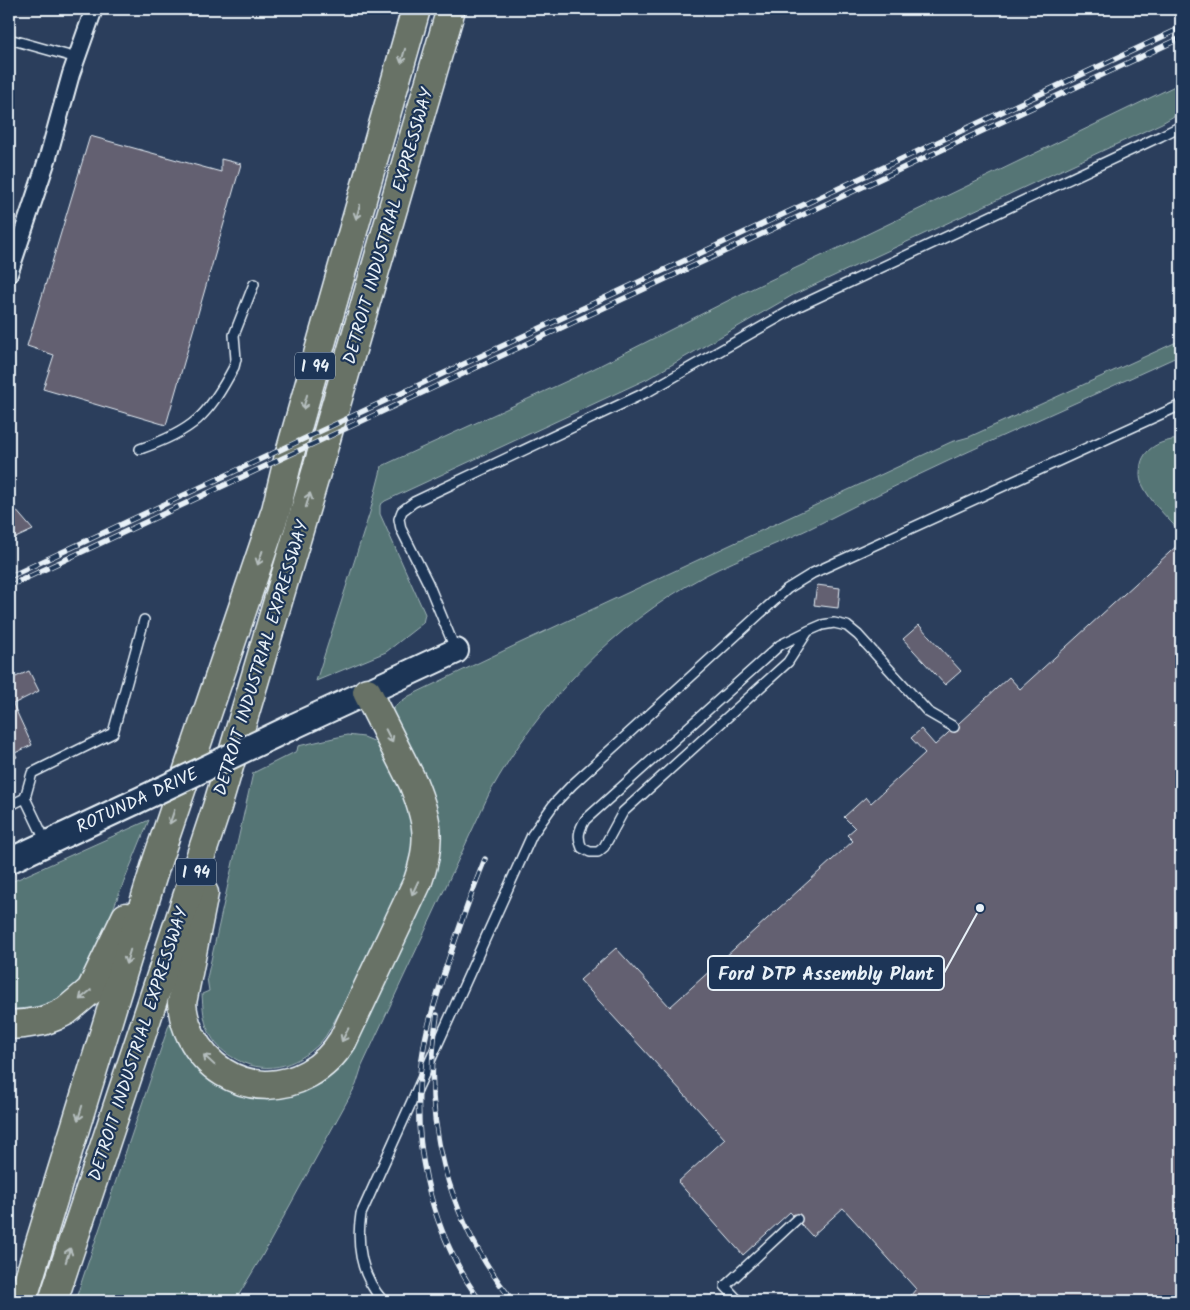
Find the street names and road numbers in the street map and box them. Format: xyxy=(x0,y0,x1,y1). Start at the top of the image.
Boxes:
street label: DETROIT INDUSTRIAL EXPRESSWAY xyxy=(336,84,443,368)
road number: I 94 xyxy=(295,352,335,380)
street label: DETROIT INDUSTRIAL EXPRESSWAY xyxy=(207,517,318,800)
street label: ROTUNDA DRIVE xyxy=(72,760,204,842)
road number: I 94 xyxy=(176,859,216,886)
street label: DETROIT INDUSTRIAL EXPRESSWAY xyxy=(81,903,198,1185)

